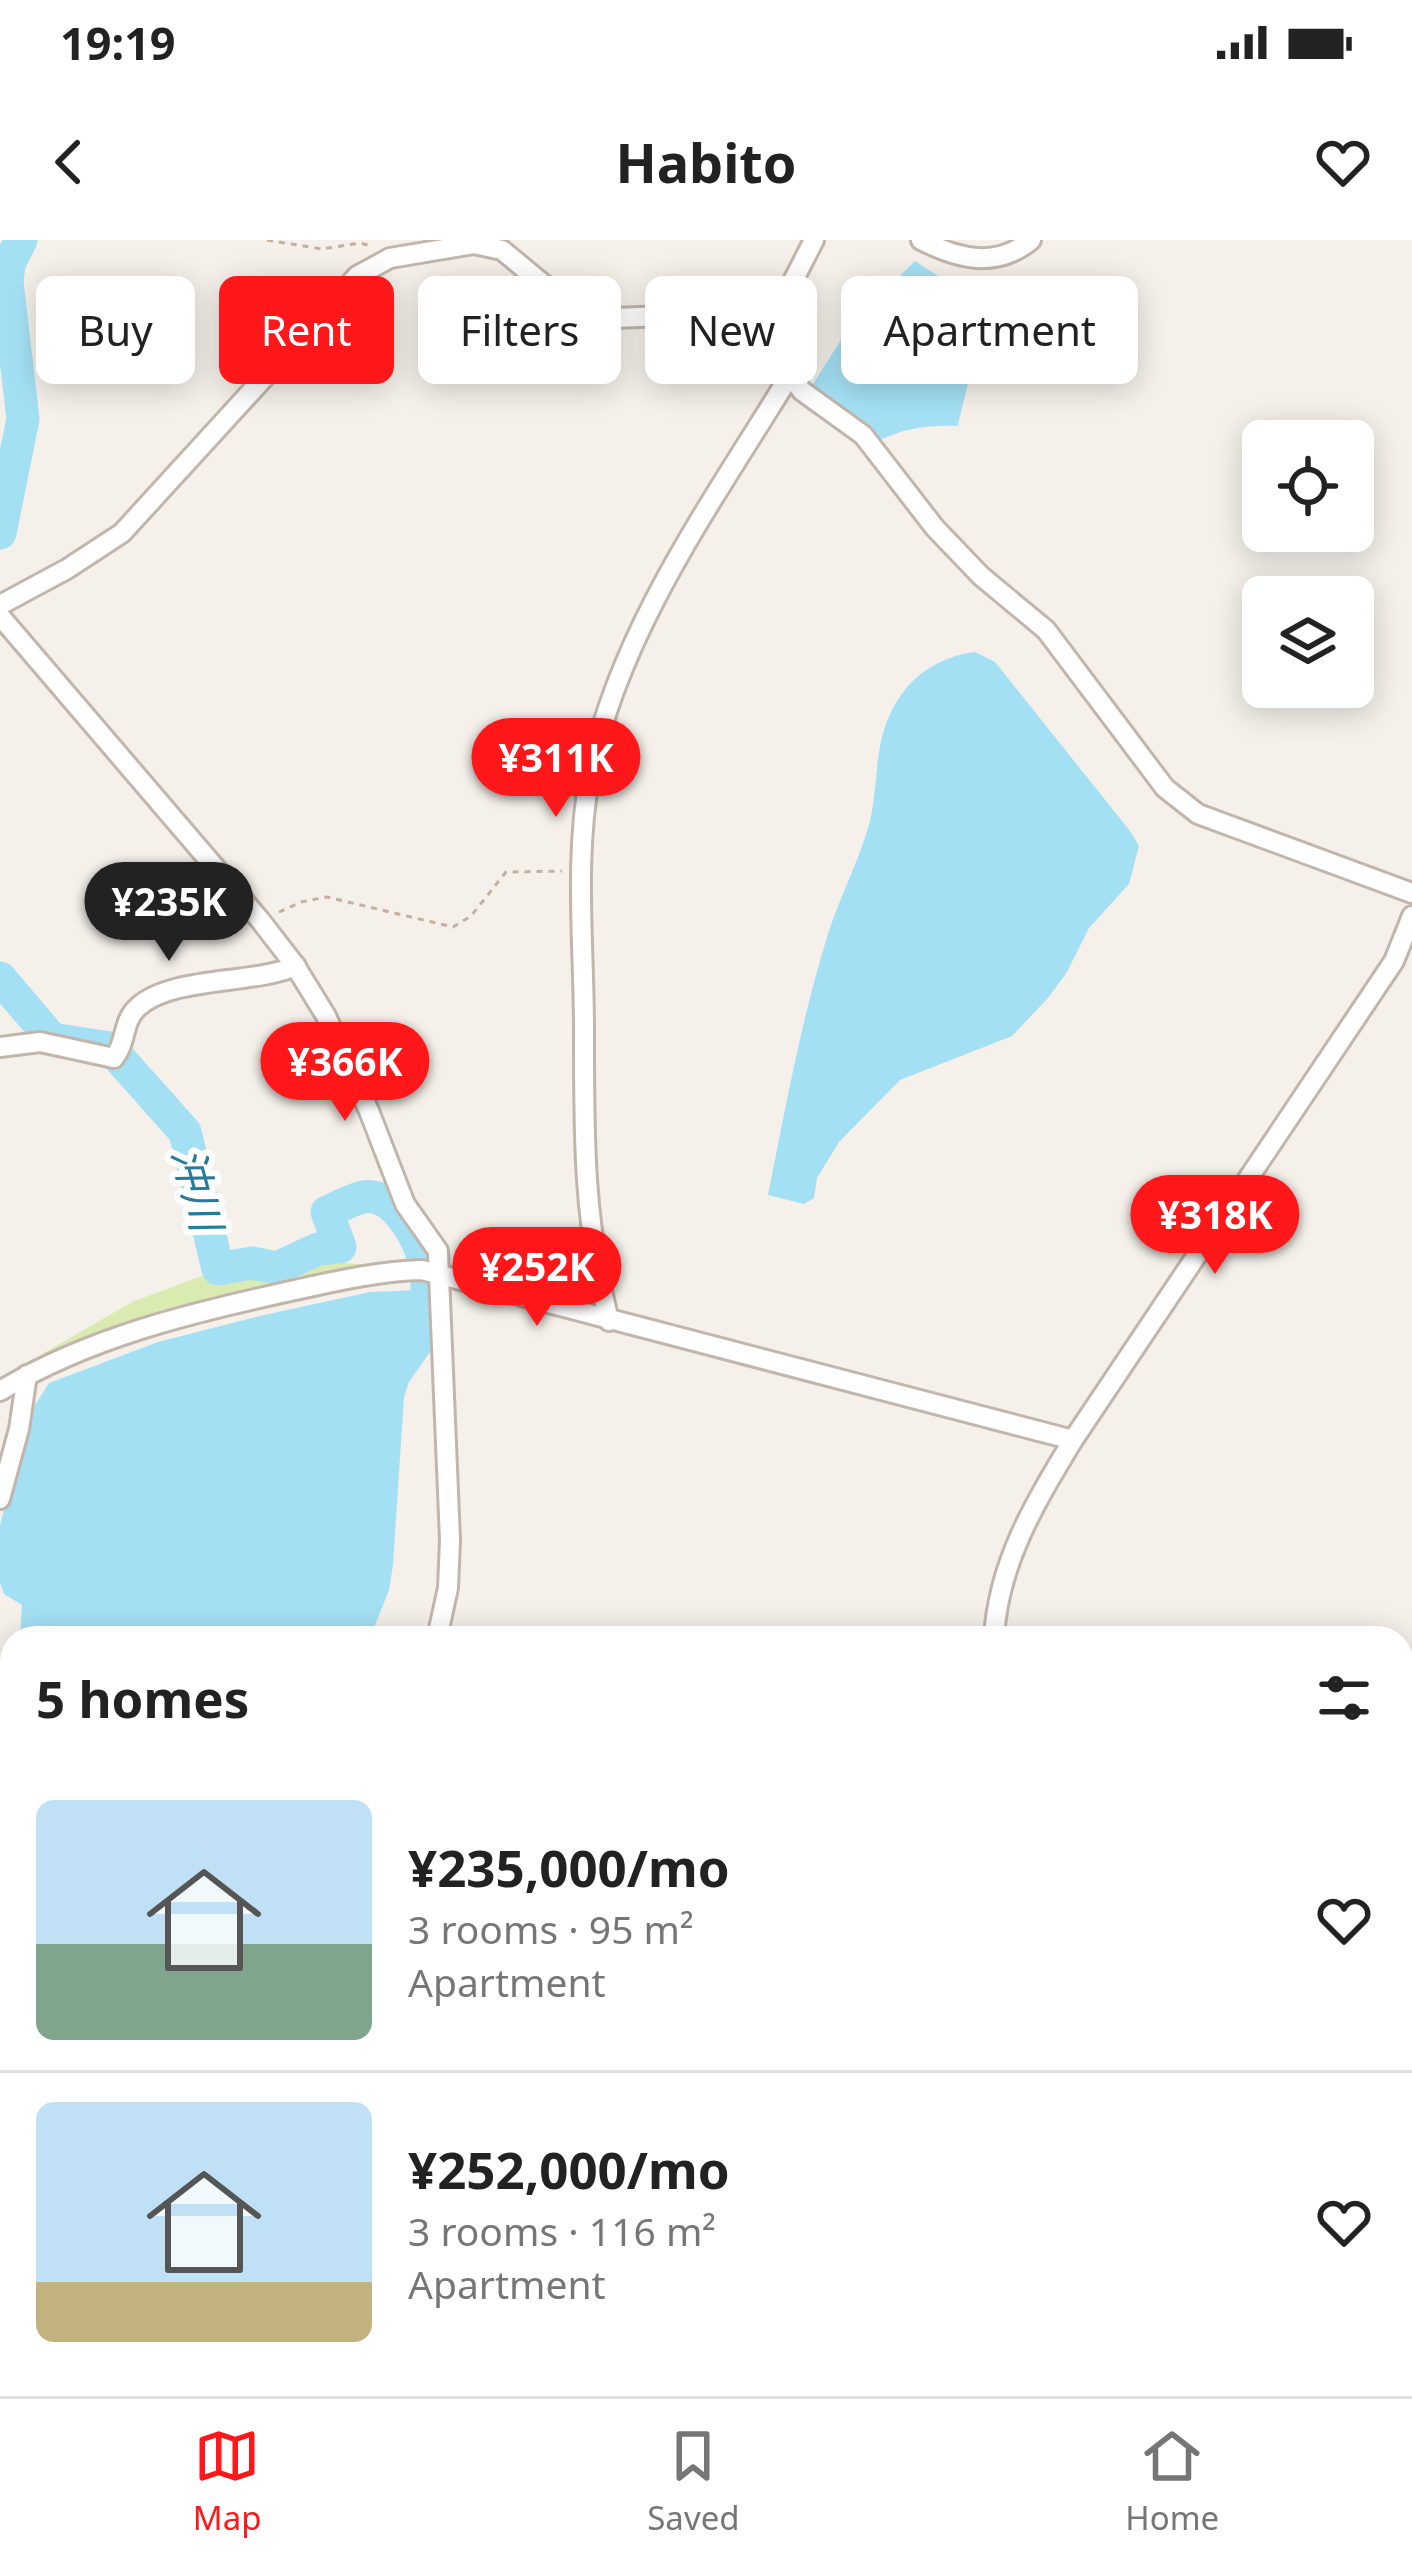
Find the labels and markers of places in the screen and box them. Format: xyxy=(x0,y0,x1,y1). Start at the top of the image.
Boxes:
pin: ¥311K xyxy=(472,718,640,820)
pin: ¥235K xyxy=(85,862,253,964)
pin: ¥366K xyxy=(261,1022,429,1124)
pin: ¥318K xyxy=(1131,1175,1299,1277)
pin: ¥252K xyxy=(453,1227,621,1329)

